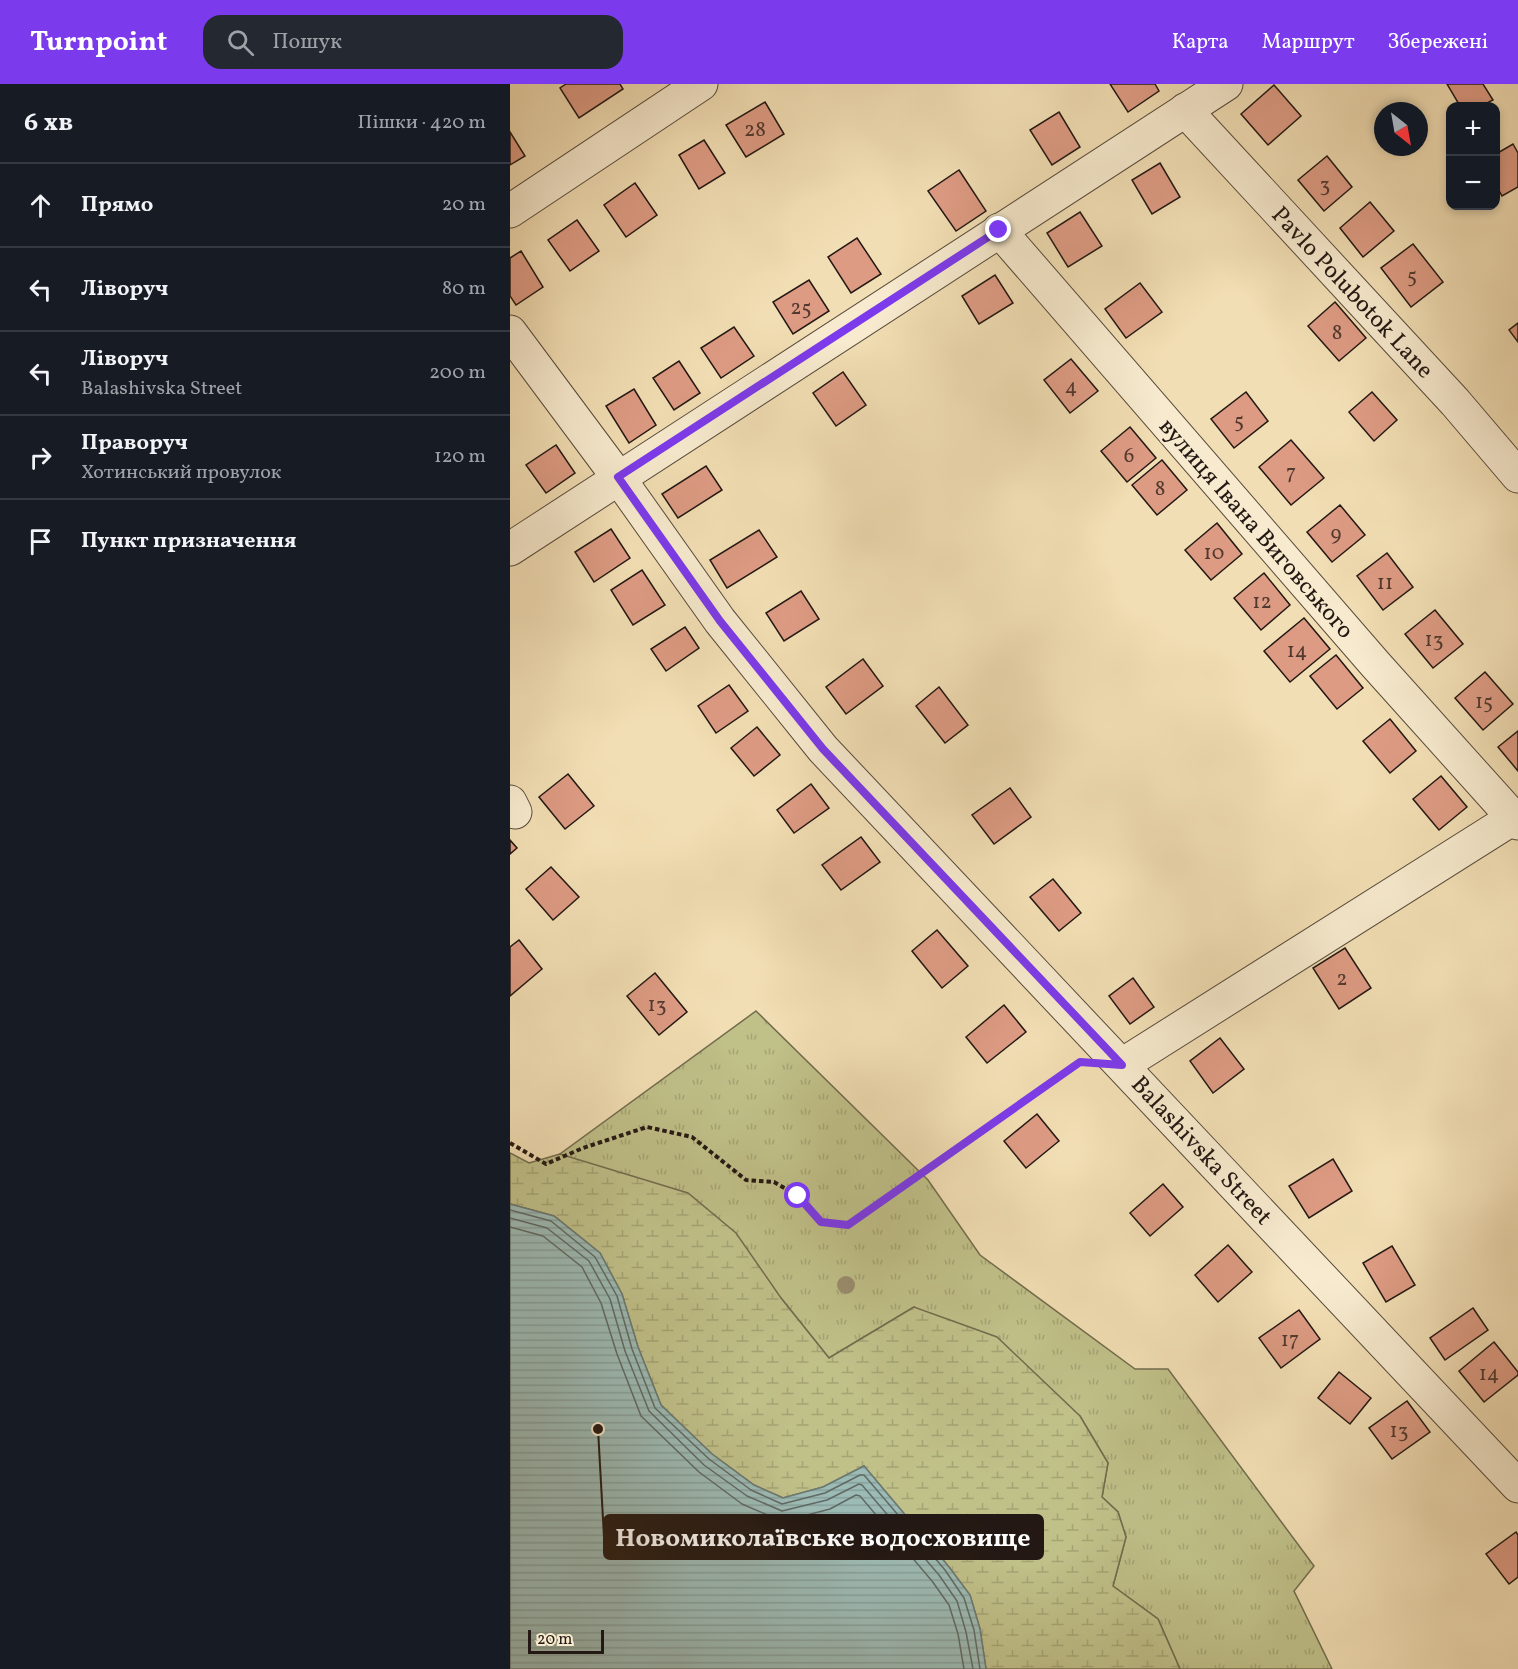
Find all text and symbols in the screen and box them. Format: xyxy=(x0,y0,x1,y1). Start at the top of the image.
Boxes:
search box xyxy=(203,15,623,69)
text: Turnpoint xyxy=(30,23,167,62)
icon: search xyxy=(224,26,257,59)
text: Пошук xyxy=(272,27,342,58)
text: Карта xyxy=(1172,28,1229,57)
text: Маршрут xyxy=(1262,28,1355,57)
text: Збережені xyxy=(1388,28,1488,57)
north arrow xyxy=(1374,102,1428,156)
map controls xyxy=(1446,102,1500,210)
button: + xyxy=(1446,102,1500,156)
text: 6 хв xyxy=(24,105,73,141)
text: Пішки · 420 m xyxy=(358,109,486,137)
house number: 28 xyxy=(744,116,766,145)
button: − xyxy=(1446,156,1500,210)
house number: 3 xyxy=(1320,171,1330,200)
icon: ahead xyxy=(24,189,57,222)
text: Прямо xyxy=(81,190,153,221)
text: 20 m xyxy=(442,191,486,219)
street label: Pavlo Polubotok Lane xyxy=(1262,200,1441,387)
route end xyxy=(985,216,1011,242)
house number: 5 xyxy=(1407,262,1417,291)
icon: left xyxy=(24,273,57,306)
text: Ліворуч xyxy=(81,274,168,305)
text: 80 m xyxy=(442,275,486,303)
house number: 25 xyxy=(790,294,812,323)
house number: 8 xyxy=(1332,319,1342,348)
text: Ліворуч xyxy=(81,344,168,375)
icon: left xyxy=(24,357,57,390)
text: 200 m xyxy=(429,359,486,387)
house number: 4 xyxy=(1065,373,1077,402)
text: Balashivska Street xyxy=(81,375,242,403)
house number: 5 xyxy=(1234,407,1244,436)
street label: вулиця Івана Виговського xyxy=(1150,411,1361,647)
text: Праворуч xyxy=(81,428,188,459)
icon: right xyxy=(24,441,57,474)
house number: 6 xyxy=(1124,442,1134,471)
text: 120 m xyxy=(434,443,486,471)
text: Хотинський провулок xyxy=(81,459,281,487)
house number: 7 xyxy=(1286,459,1296,488)
house number: 8 xyxy=(1155,475,1165,504)
house number: 9 xyxy=(1331,520,1342,549)
icon: arrive xyxy=(24,525,57,558)
text: Пункт призначення xyxy=(81,526,297,557)
house number: 10 xyxy=(1204,539,1224,568)
house number: 11 xyxy=(1377,569,1393,598)
house number: 12 xyxy=(1252,588,1272,617)
house number: 13 xyxy=(1425,626,1443,655)
house number: 14 xyxy=(1287,637,1307,666)
house number: 15 xyxy=(1475,688,1493,717)
house number: 2 xyxy=(1336,965,1348,994)
house number: 13 xyxy=(648,991,666,1020)
street label: Balashivska Street xyxy=(1122,1069,1279,1234)
route start xyxy=(784,1182,810,1208)
house number: 17 xyxy=(1281,1326,1299,1355)
house number: 14 xyxy=(1479,1360,1499,1389)
house number: 13 xyxy=(1390,1417,1408,1446)
callout: Новомиколаївське водосховище xyxy=(604,1515,1043,1559)
text: Новомиколаївське водосховище xyxy=(615,1521,1031,1557)
scale bar xyxy=(528,1627,604,1654)
text: 20 m xyxy=(537,1629,572,1651)

